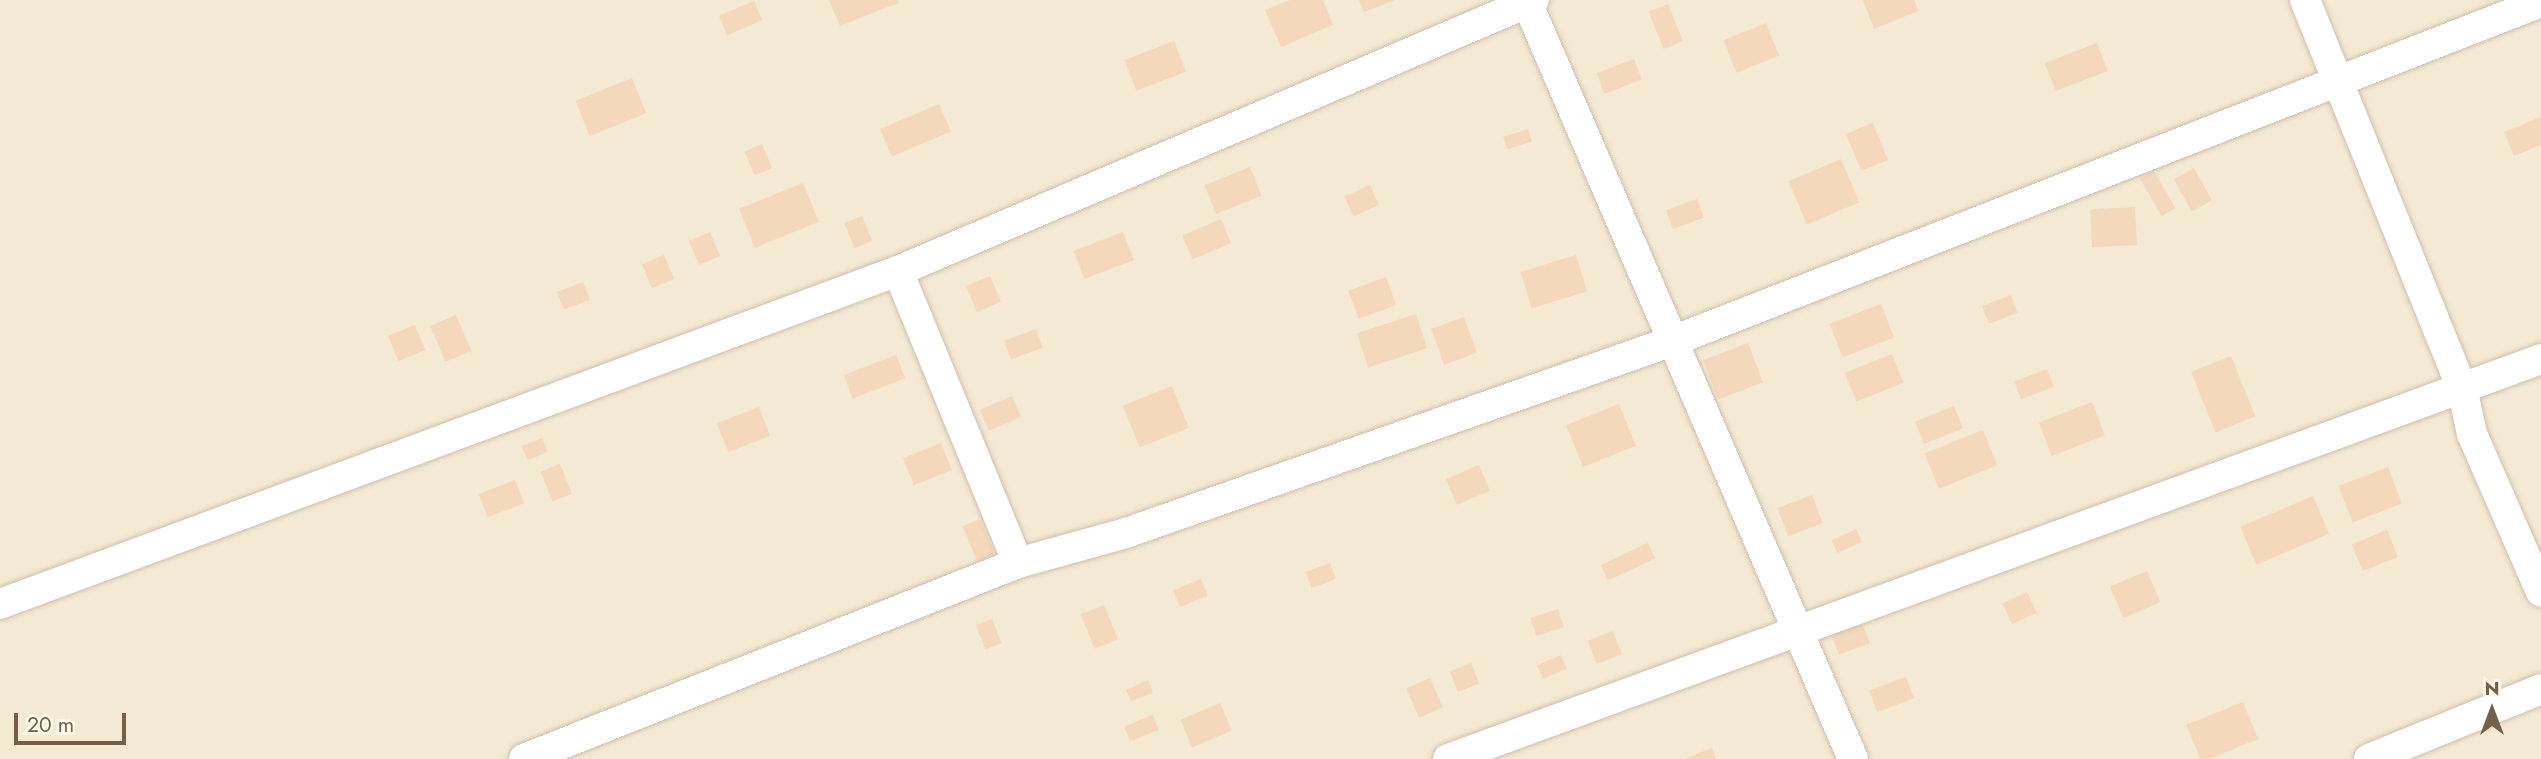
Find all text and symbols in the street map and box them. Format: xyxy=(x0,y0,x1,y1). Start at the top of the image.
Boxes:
north arrow xyxy=(2457,675,2527,745)
text: N xyxy=(2484,675,2500,702)
scale bar xyxy=(18,700,130,744)
text: 20 m xyxy=(27,710,74,740)

